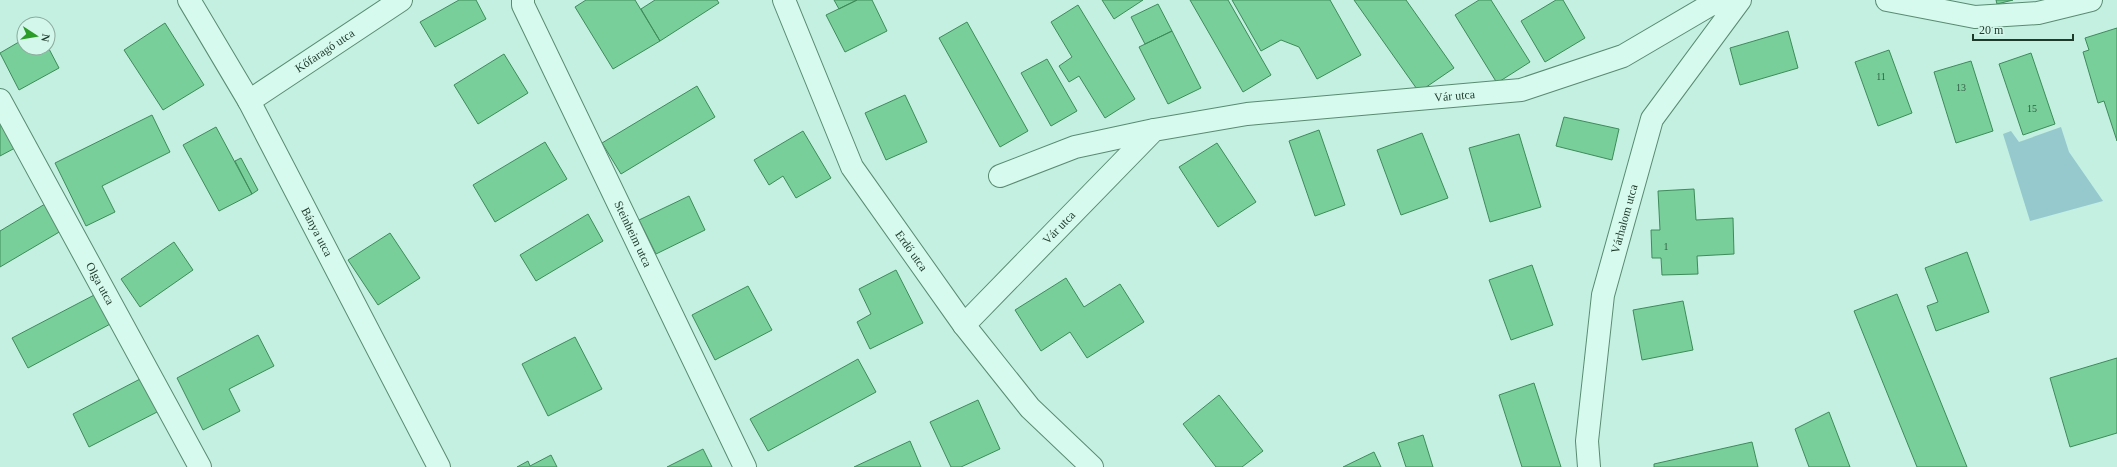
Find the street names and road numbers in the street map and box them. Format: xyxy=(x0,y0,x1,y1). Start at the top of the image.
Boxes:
street label: Kőfaragó utca xyxy=(292,26,358,75)
street label: Vár utca xyxy=(1434,87,1476,105)
street label: Várhalom utca xyxy=(1608,182,1641,255)
street label: Steinheim utca xyxy=(611,199,655,270)
street label: Bánya utca xyxy=(298,205,336,260)
street label: Vár utca xyxy=(1040,208,1079,247)
street label: Erdő utca xyxy=(892,228,931,274)
street label: Olga utca xyxy=(83,260,118,308)

